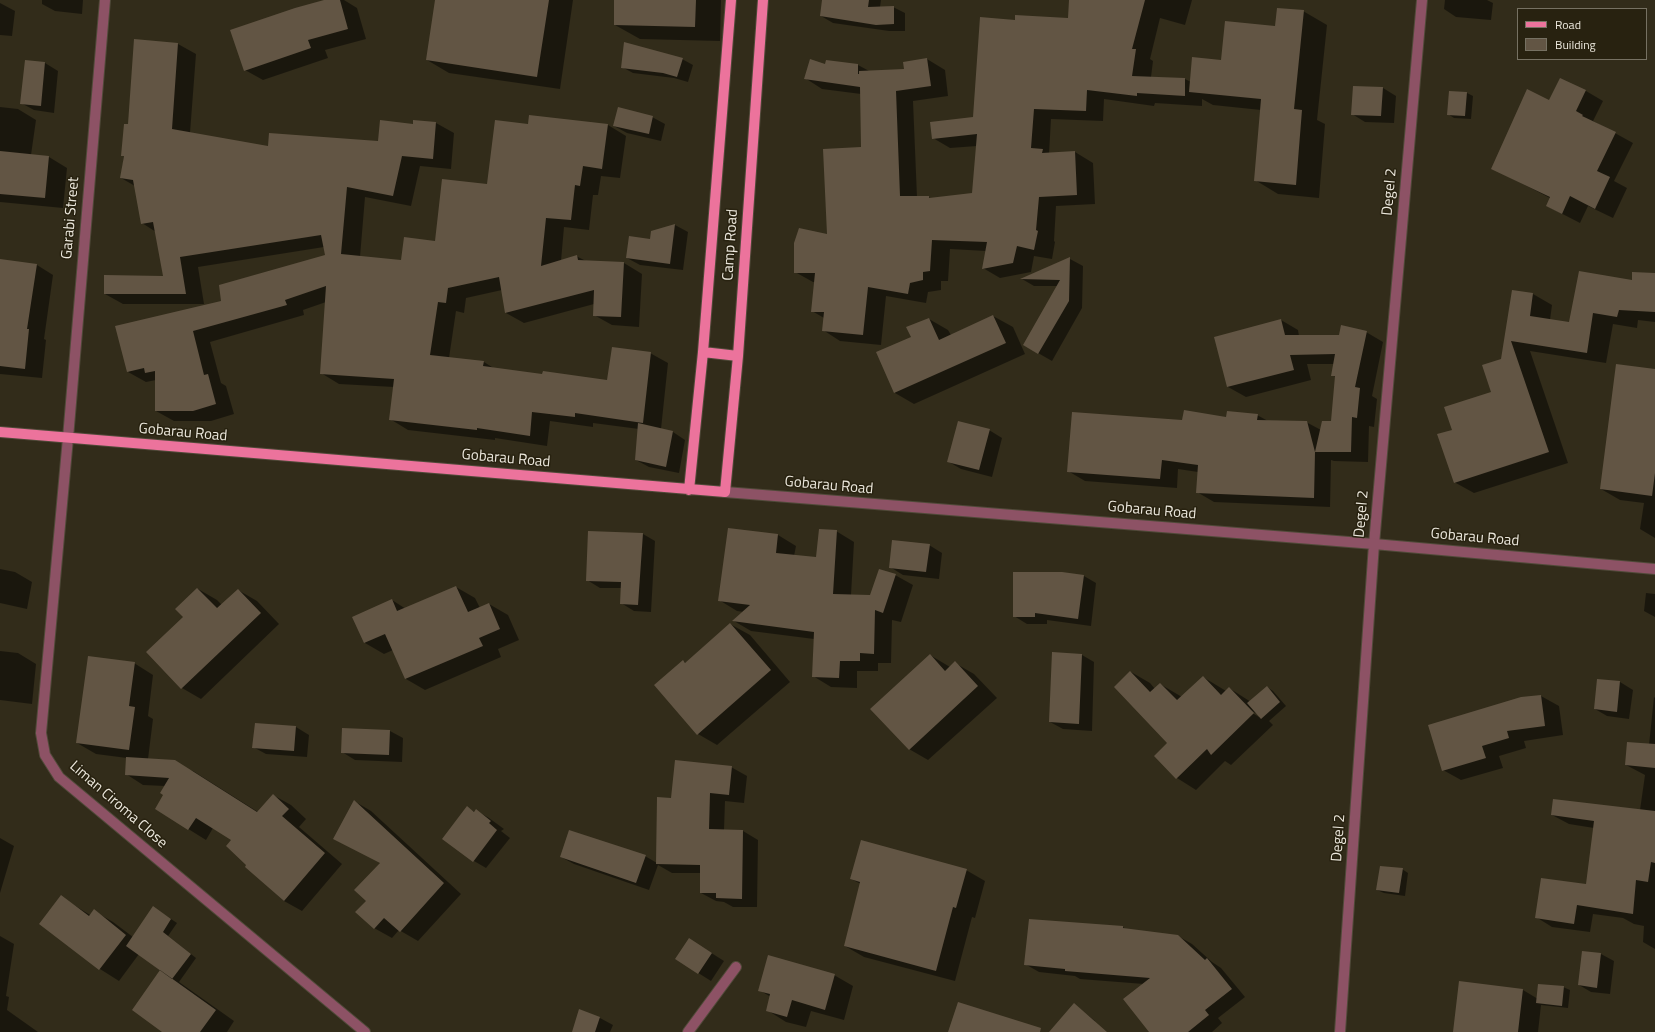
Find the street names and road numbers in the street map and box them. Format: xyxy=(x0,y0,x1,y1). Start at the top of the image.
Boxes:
street label: Degel 2 xyxy=(1379,167,1401,217)
street label: Garabi Street xyxy=(58,176,84,260)
street label: Camp Road xyxy=(720,209,742,281)
street label: Gobarau Road xyxy=(138,420,228,446)
street label: Gobarau Road xyxy=(461,446,551,472)
street label: Gobarau Road xyxy=(784,473,874,499)
street label: Degel 2 xyxy=(1351,489,1373,539)
street label: Gobarau Road xyxy=(1107,498,1197,524)
street label: Gobarau Road xyxy=(1430,525,1520,551)
street label: Liman Ciroma Close xyxy=(65,758,171,852)
street label: Degel 2 xyxy=(1328,814,1350,862)

